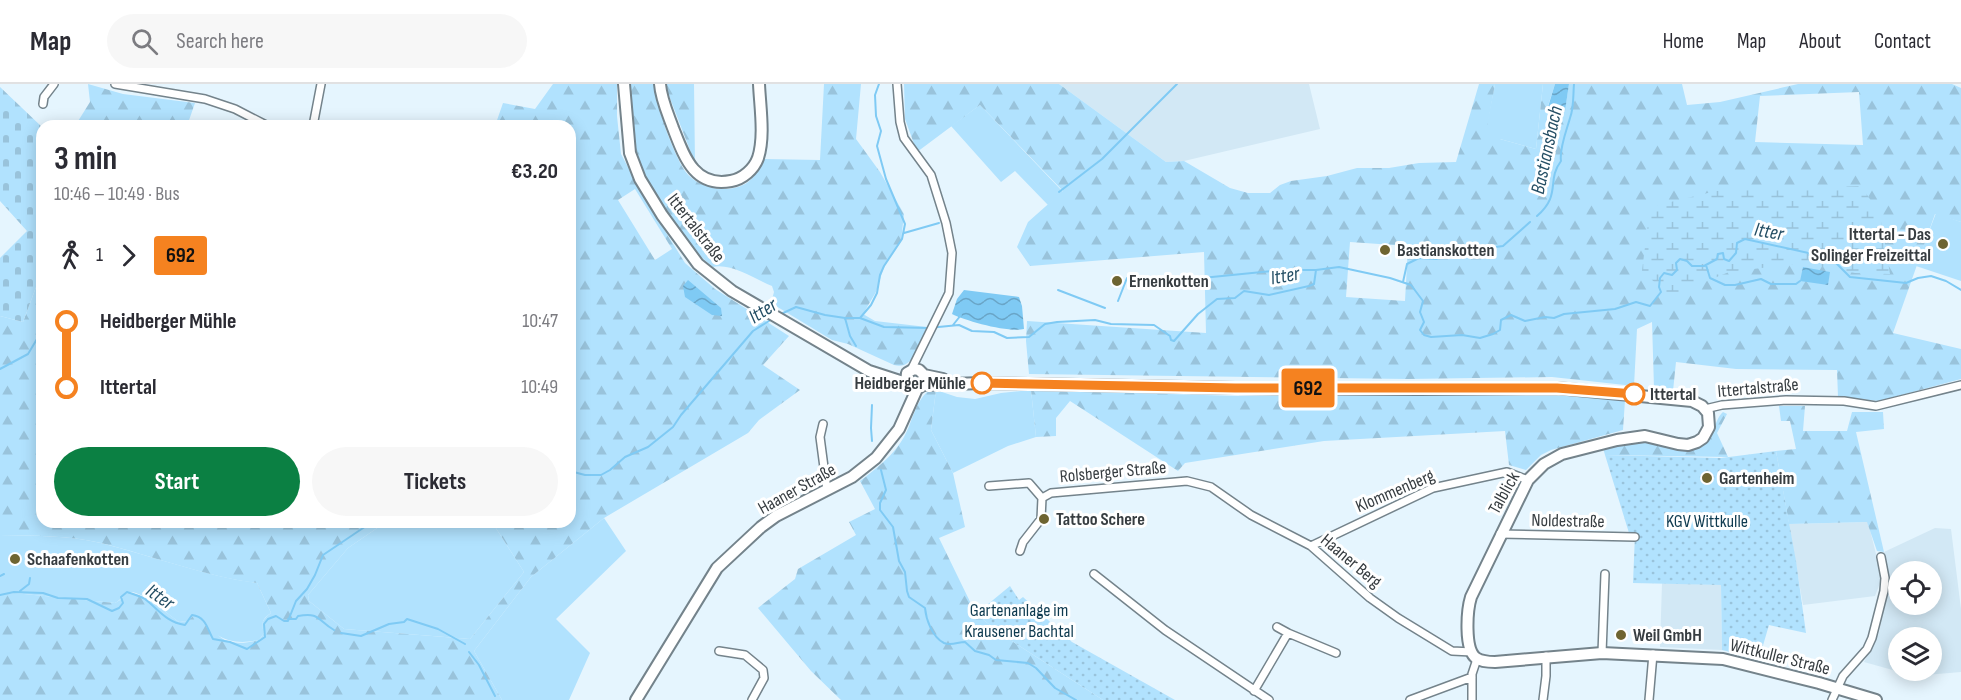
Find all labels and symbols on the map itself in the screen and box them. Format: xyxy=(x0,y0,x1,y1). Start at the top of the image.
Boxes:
water label: Bastiansbach xyxy=(1526,104,1568,196)
street label: Ittertalstraße xyxy=(663,189,729,267)
water label: Itter xyxy=(1753,218,1787,247)
place label: Ittertal - Das Solinger Freizeittal xyxy=(1811,224,1931,266)
marker: Ittertal - Das Solinger Freizeittal xyxy=(1936,237,1950,251)
place label: Bastianskotten xyxy=(1397,240,1494,261)
marker: Bastianskotten xyxy=(1378,243,1392,257)
water label: Itter xyxy=(1269,261,1303,290)
place label: Ernenkotten xyxy=(1129,271,1209,292)
marker: Ernenkotten xyxy=(1110,274,1124,288)
water label: Itter xyxy=(744,292,783,329)
line badge: 692 xyxy=(1274,368,1342,408)
marker: Heidberger Mühle xyxy=(971,372,993,394)
place label: Heidberger Mühle xyxy=(854,373,966,394)
street label: Ittertalstraße xyxy=(1717,374,1799,402)
marker: Ittertal xyxy=(1623,383,1645,405)
place label: Ittertal xyxy=(1650,384,1696,405)
street label: Rolsberger Straße xyxy=(1059,457,1167,487)
street label: Haaner Straße xyxy=(754,459,840,519)
street label: Klommenberg xyxy=(1352,465,1438,517)
street label: Talblick xyxy=(1484,468,1524,518)
place label: Gartenheim xyxy=(1719,468,1794,489)
marker: Gartenheim xyxy=(1700,471,1714,485)
place label: Tattoo Schere xyxy=(1056,509,1145,530)
street label: Noldestraße xyxy=(1531,510,1605,532)
park label: KGV Wittkulle xyxy=(1666,511,1748,532)
marker: Tattoo Schere xyxy=(1037,512,1051,526)
street label: Haaner Berg xyxy=(1316,529,1386,593)
place label: Schaafenkotten xyxy=(27,549,129,570)
marker: Schaafenkotten xyxy=(8,552,22,566)
water label: Itter xyxy=(141,579,180,616)
park label: Gartenanlage im Krausener Bachtal xyxy=(964,600,1074,642)
place label: Weil GmbH xyxy=(1633,625,1702,646)
marker: Weil GmbH xyxy=(1614,628,1628,642)
street label: Wittkuller Straße xyxy=(1728,634,1832,680)

